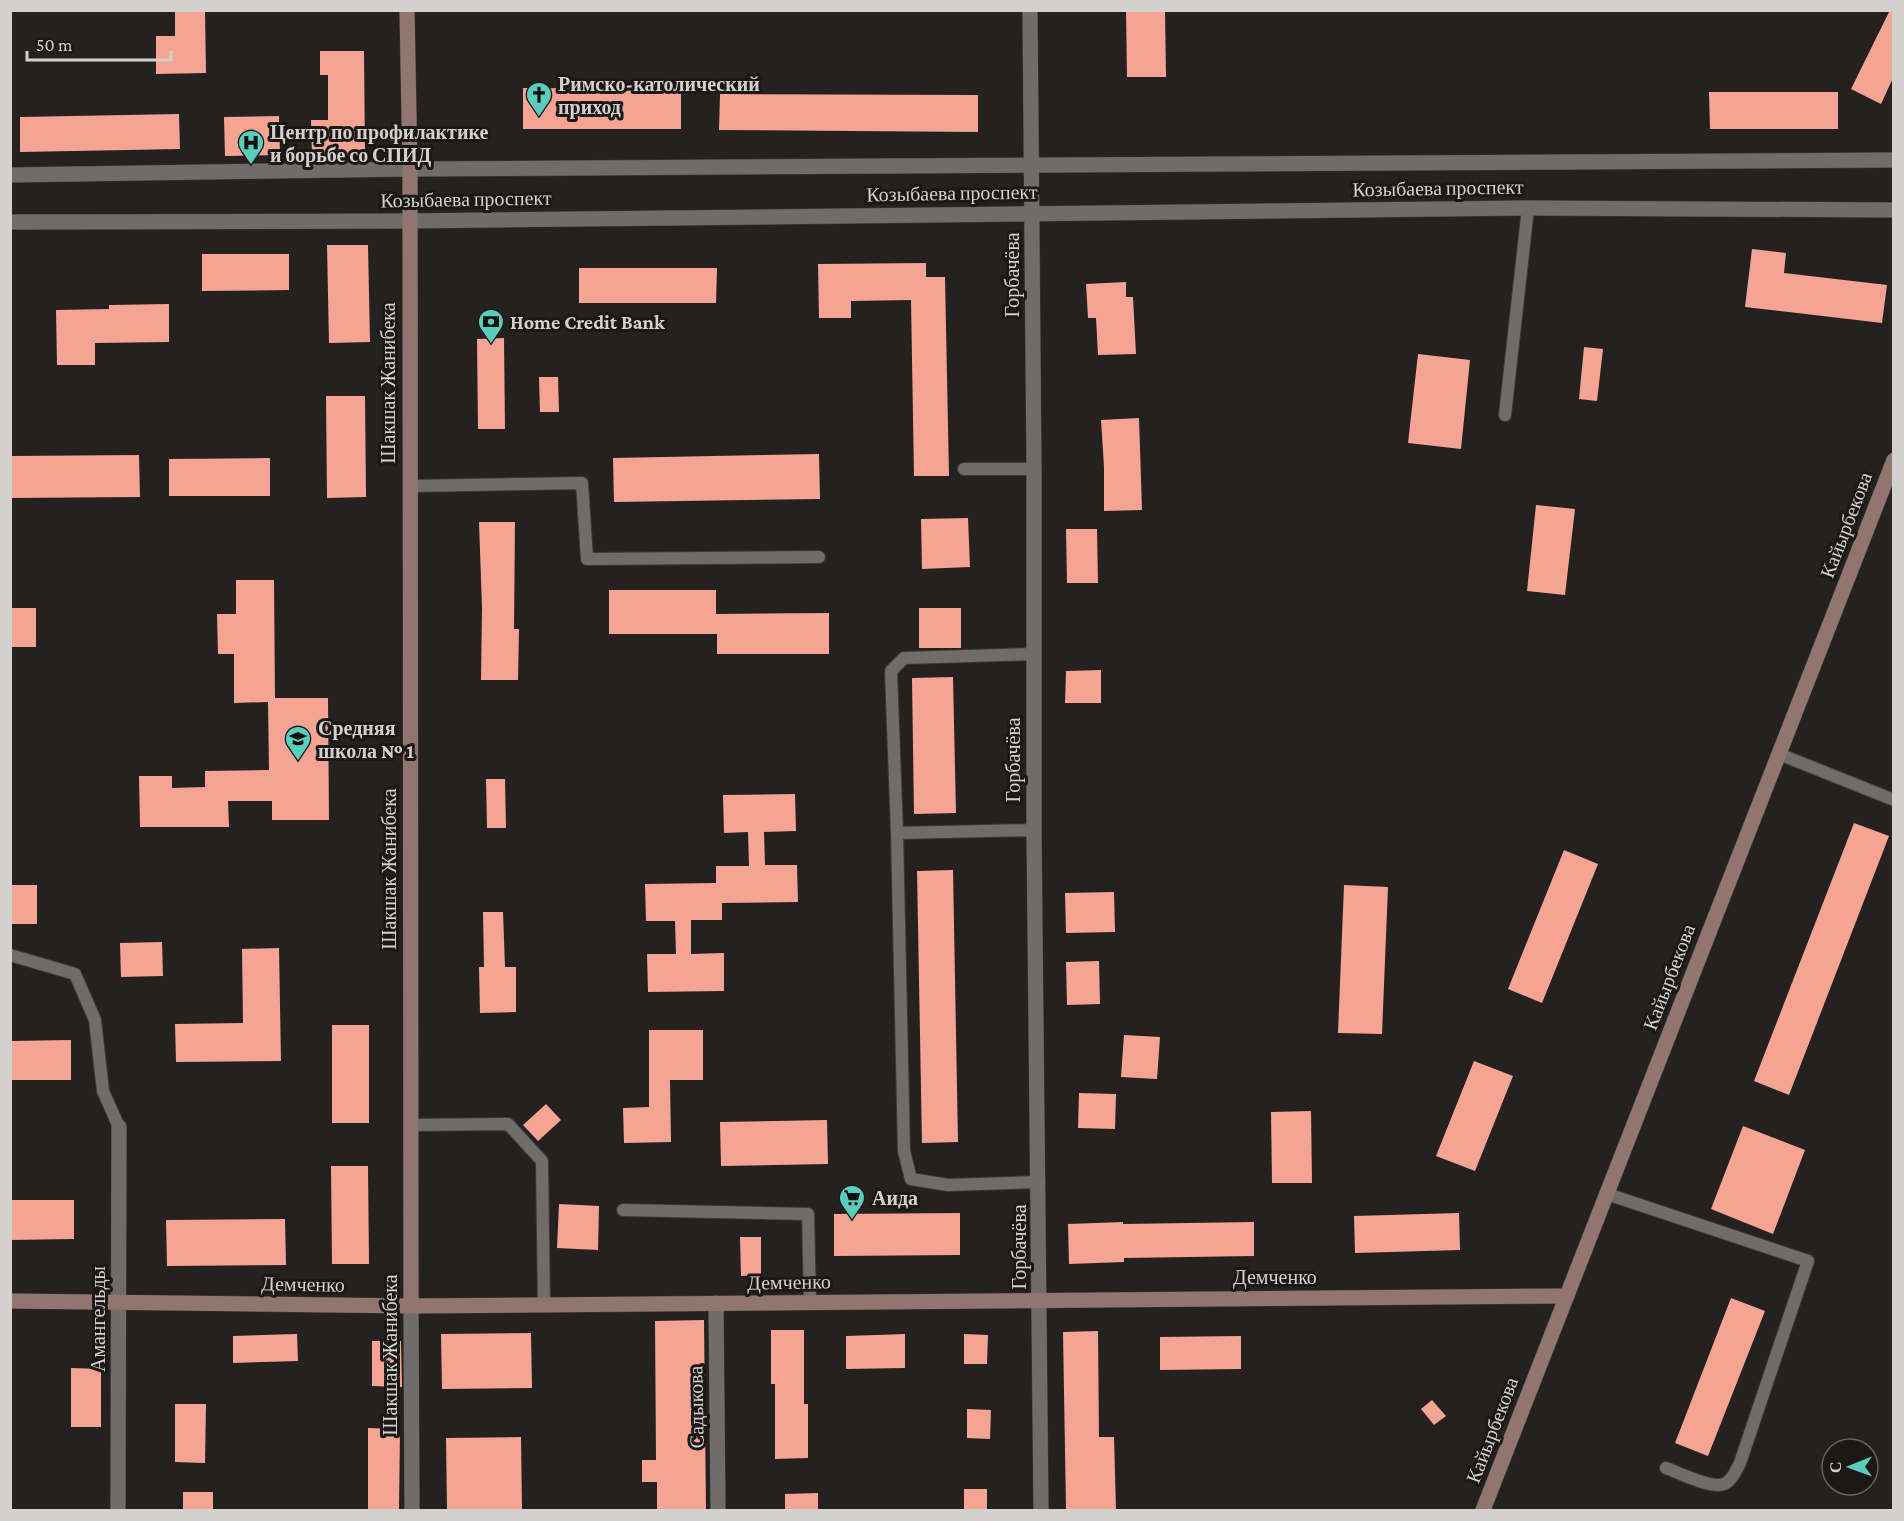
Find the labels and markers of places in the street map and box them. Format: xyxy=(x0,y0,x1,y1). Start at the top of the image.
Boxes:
place label: Римско-католический приход xyxy=(558,73,760,119)
church icon: Римско-католический приход xyxy=(524,80,554,118)
place label: Центр по профилактике и борьбе со СПИД xyxy=(270,121,488,167)
hospital icon: Центр по профилактике и борьбе со СПИД xyxy=(236,128,266,166)
bank icon: Home Credit Bank xyxy=(476,307,506,345)
place label: Home Credit Bank xyxy=(510,311,666,333)
place label: Средняя школа № 1 xyxy=(318,717,414,762)
school or university icon: Средняя школа № 1 xyxy=(283,724,313,762)
supermarket icon: Аида xyxy=(837,1183,867,1221)
place label: Аида xyxy=(872,1187,918,1209)

